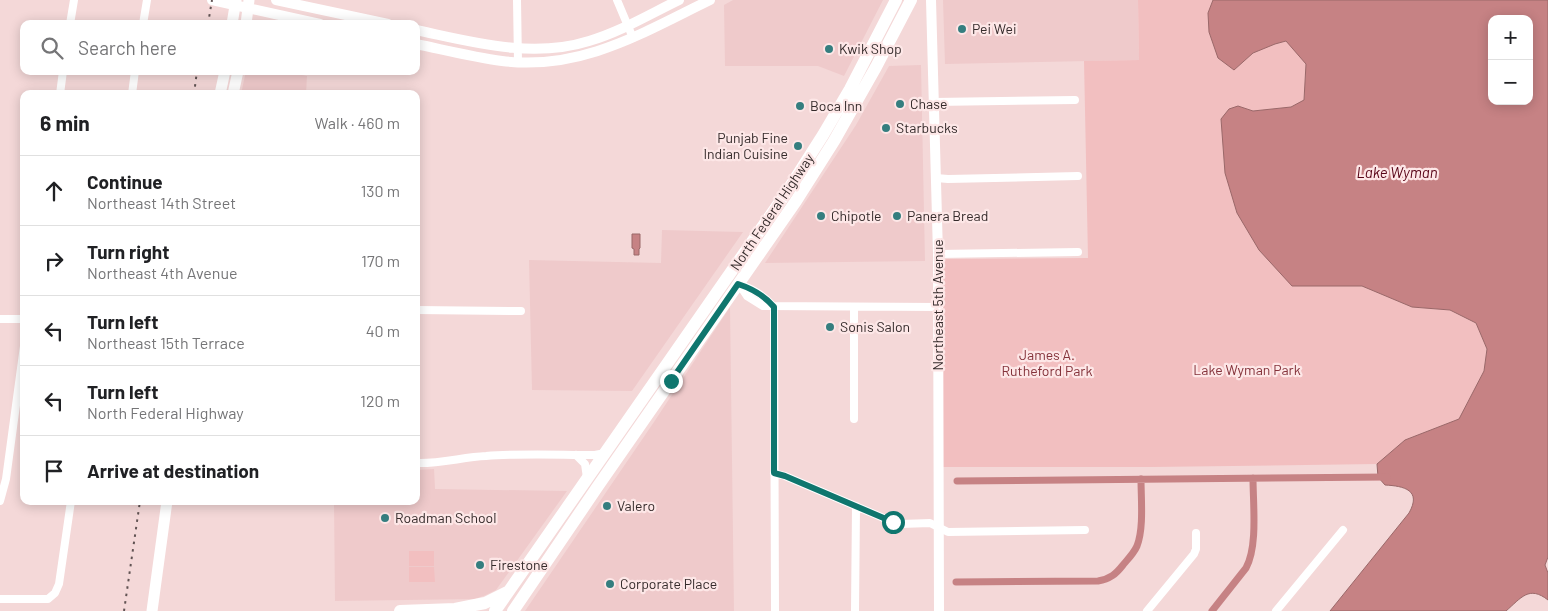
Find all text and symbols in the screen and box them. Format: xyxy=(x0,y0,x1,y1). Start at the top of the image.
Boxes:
map controls xyxy=(1488,15,1533,105)
button: + xyxy=(1488,15,1533,60)
search box xyxy=(20,20,420,75)
place label: Pei Wei xyxy=(972,20,1017,37)
marker: Pei Wei xyxy=(956,23,968,35)
icon: search xyxy=(38,34,66,62)
text: Search here xyxy=(78,36,177,59)
place label: Kwik Shop xyxy=(839,40,902,57)
marker: Kwik Shop xyxy=(823,43,835,55)
button: − xyxy=(1488,60,1533,105)
place label: Chase xyxy=(910,95,947,112)
place label: Boca Inn xyxy=(810,97,862,114)
marker: Chase xyxy=(894,98,906,110)
marker: Boca Inn xyxy=(794,100,806,112)
text: 6 min xyxy=(40,110,90,135)
text: Walk · 460 m xyxy=(315,113,400,132)
place label: Starbucks xyxy=(896,119,958,136)
marker: Starbucks xyxy=(880,122,892,134)
place label: Punjab Fine Indian Cuisine xyxy=(703,129,788,162)
marker: Punjab Fine Indian Cuisine xyxy=(792,140,804,152)
street label: North Federal Highway xyxy=(726,150,817,273)
water label: Lake Wyman xyxy=(1356,163,1438,181)
text: Continue xyxy=(87,170,163,193)
icon: ahead xyxy=(40,177,68,205)
text: 130 m xyxy=(361,181,400,200)
text: Northeast 14th Street xyxy=(87,193,236,212)
place label: Chipotle xyxy=(831,207,882,224)
place label: Panera Bread xyxy=(907,207,988,224)
marker: Chipotle xyxy=(815,210,827,222)
marker: Panera Bread xyxy=(891,210,903,222)
street label: Northeast 5th Avenue xyxy=(929,239,946,371)
text: Turn right xyxy=(87,240,169,263)
icon: right xyxy=(40,247,68,275)
text: 170 m xyxy=(361,251,400,270)
text: Northeast 4th Avenue xyxy=(87,263,238,282)
text: Turn left xyxy=(87,310,158,333)
icon: left xyxy=(40,317,68,345)
place label: Sonis Salon xyxy=(840,318,910,335)
text: 40 m xyxy=(366,321,400,340)
marker: Sonis Salon xyxy=(824,321,836,333)
text: Northeast 15th Terrace xyxy=(87,333,245,352)
park label: James A. Rutheford Park xyxy=(1002,346,1092,379)
park label: Lake Wyman Park xyxy=(1193,361,1301,378)
route end xyxy=(660,370,683,393)
text: Turn left xyxy=(87,380,158,403)
icon: left xyxy=(40,387,68,415)
text: 120 m xyxy=(360,391,400,410)
text: North Federal Highway xyxy=(87,403,244,422)
icon: arrive xyxy=(40,457,68,485)
text: Arrive at destination xyxy=(87,459,259,482)
place label: Valero xyxy=(617,497,655,514)
marker: Valero xyxy=(601,500,613,512)
place label: Roadman School xyxy=(395,509,496,526)
route start xyxy=(882,511,905,534)
marker: Roadman School xyxy=(379,512,391,524)
place label: Firestone xyxy=(490,556,548,573)
marker: Firestone xyxy=(474,559,486,571)
place label: Corporate Place xyxy=(620,575,717,592)
marker: Corporate Place xyxy=(604,578,616,590)

